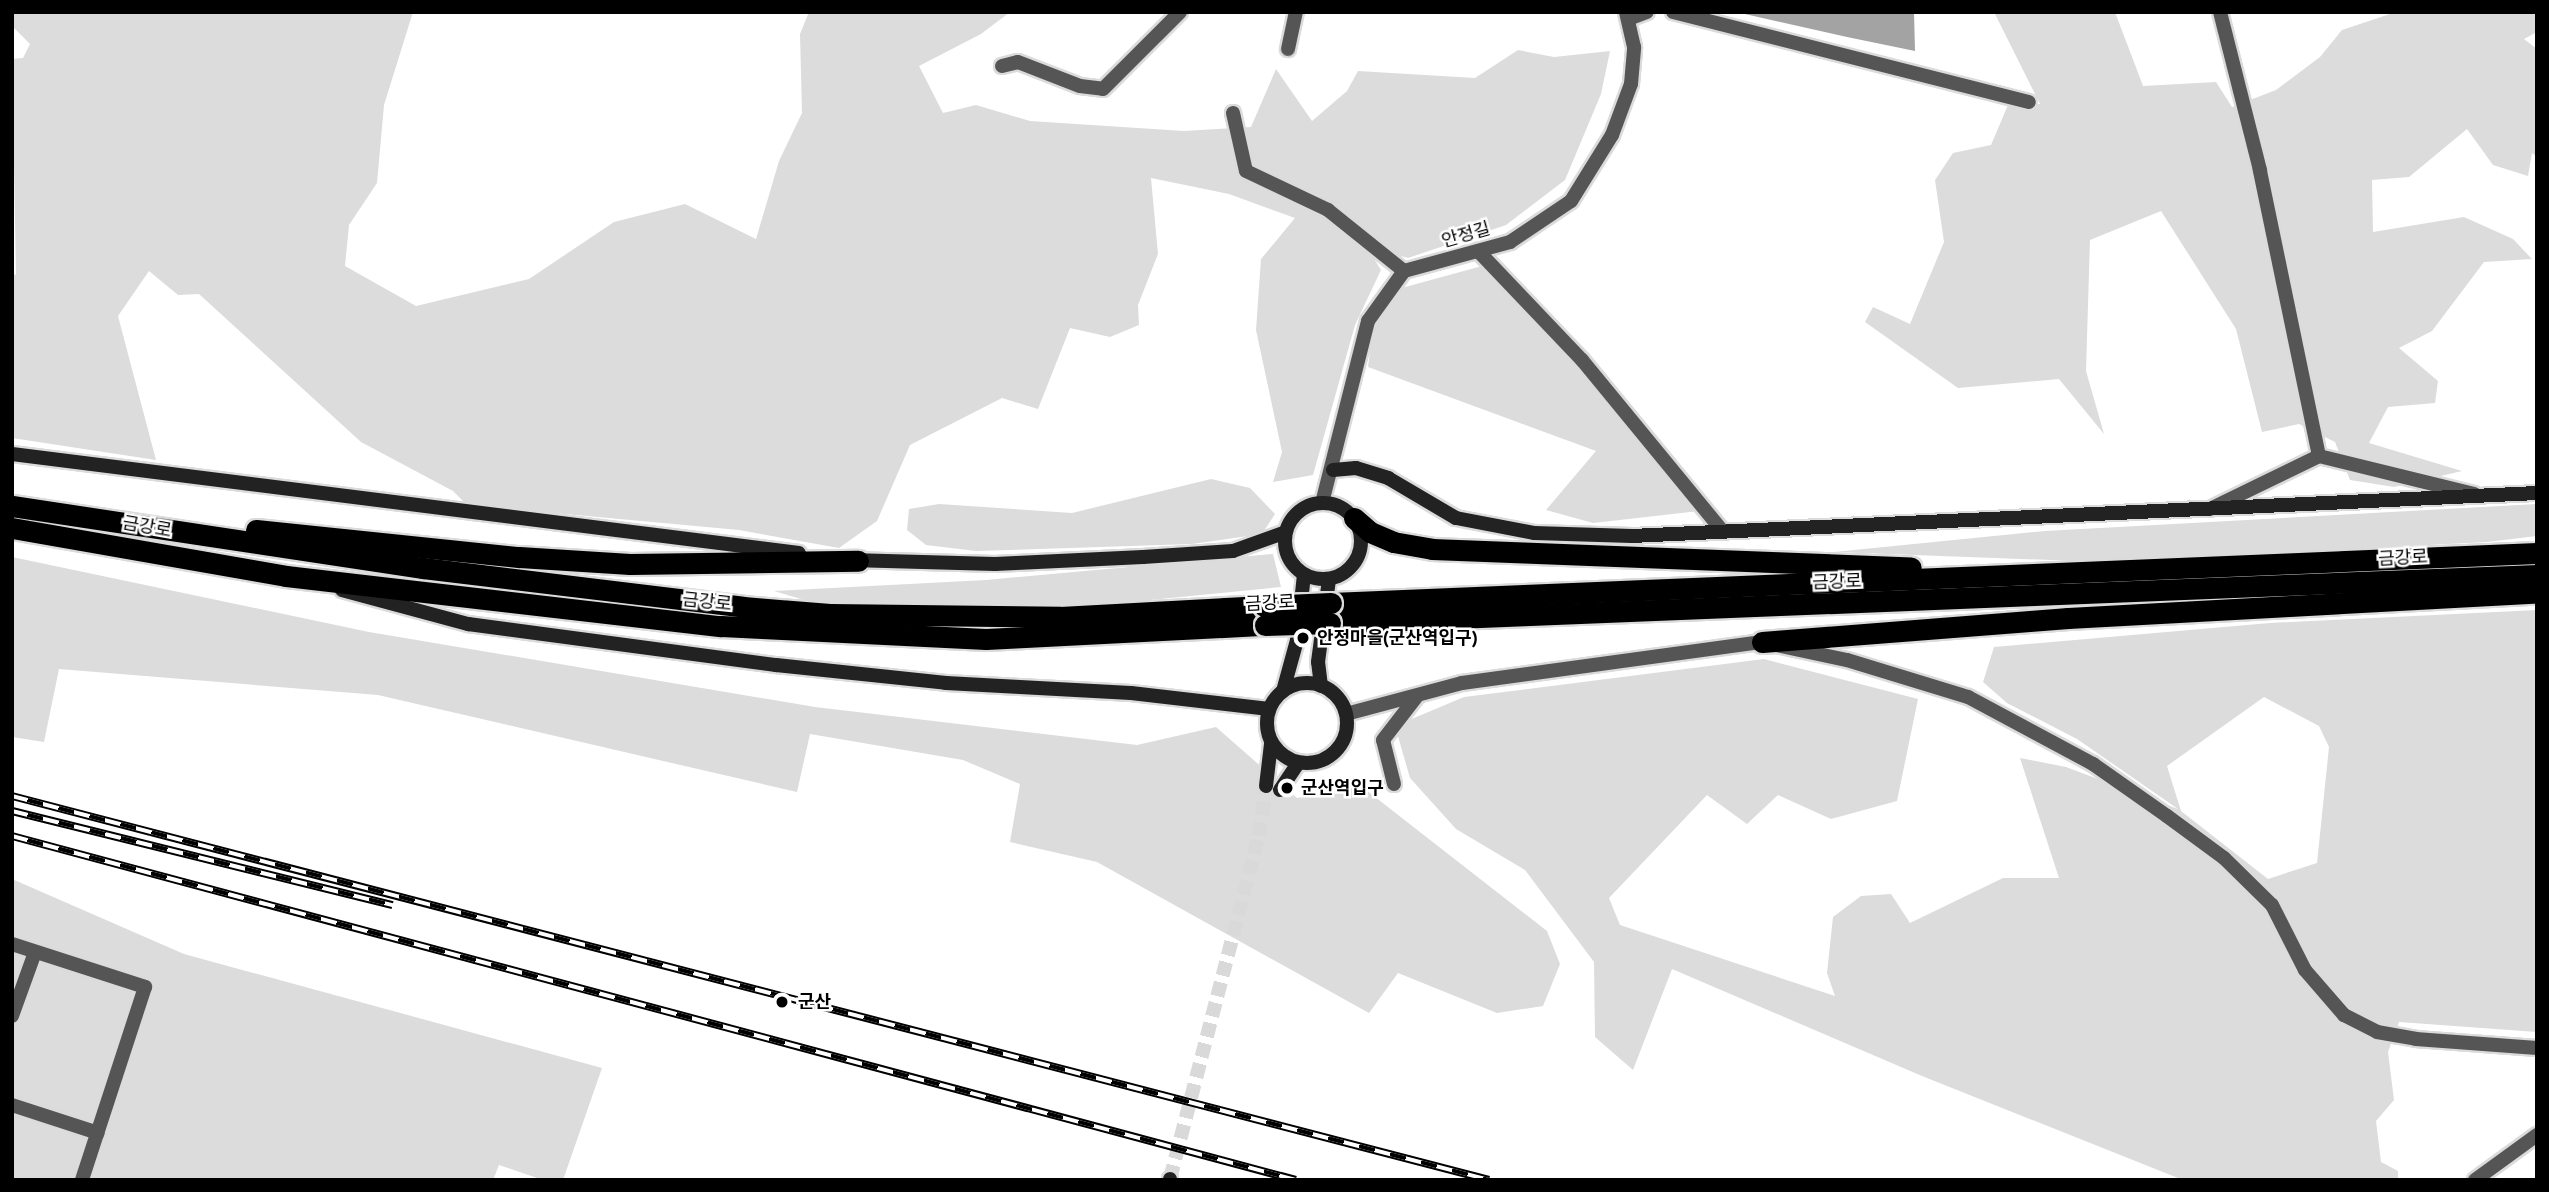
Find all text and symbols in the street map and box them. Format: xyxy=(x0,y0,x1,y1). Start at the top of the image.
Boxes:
street label: 안정길 xyxy=(1439,218,1493,252)
street label: 금강로 xyxy=(121,512,173,542)
street label: 금강로 xyxy=(2378,546,2428,570)
street label: 금강로 xyxy=(1812,570,1862,594)
street label: 금강로 xyxy=(681,589,733,615)
street label: 금강로 xyxy=(1245,591,1295,615)
place label: 안정마을(군산역입구) xyxy=(1317,627,1477,649)
marker: 안정마을(군산역입구) xyxy=(1295,630,1311,646)
place label: 군산역입구 xyxy=(1301,777,1384,799)
marker: 군산역입구 xyxy=(1279,780,1295,796)
place label: 군산 xyxy=(798,991,831,1013)
marker: 군산 xyxy=(772,992,792,1012)

